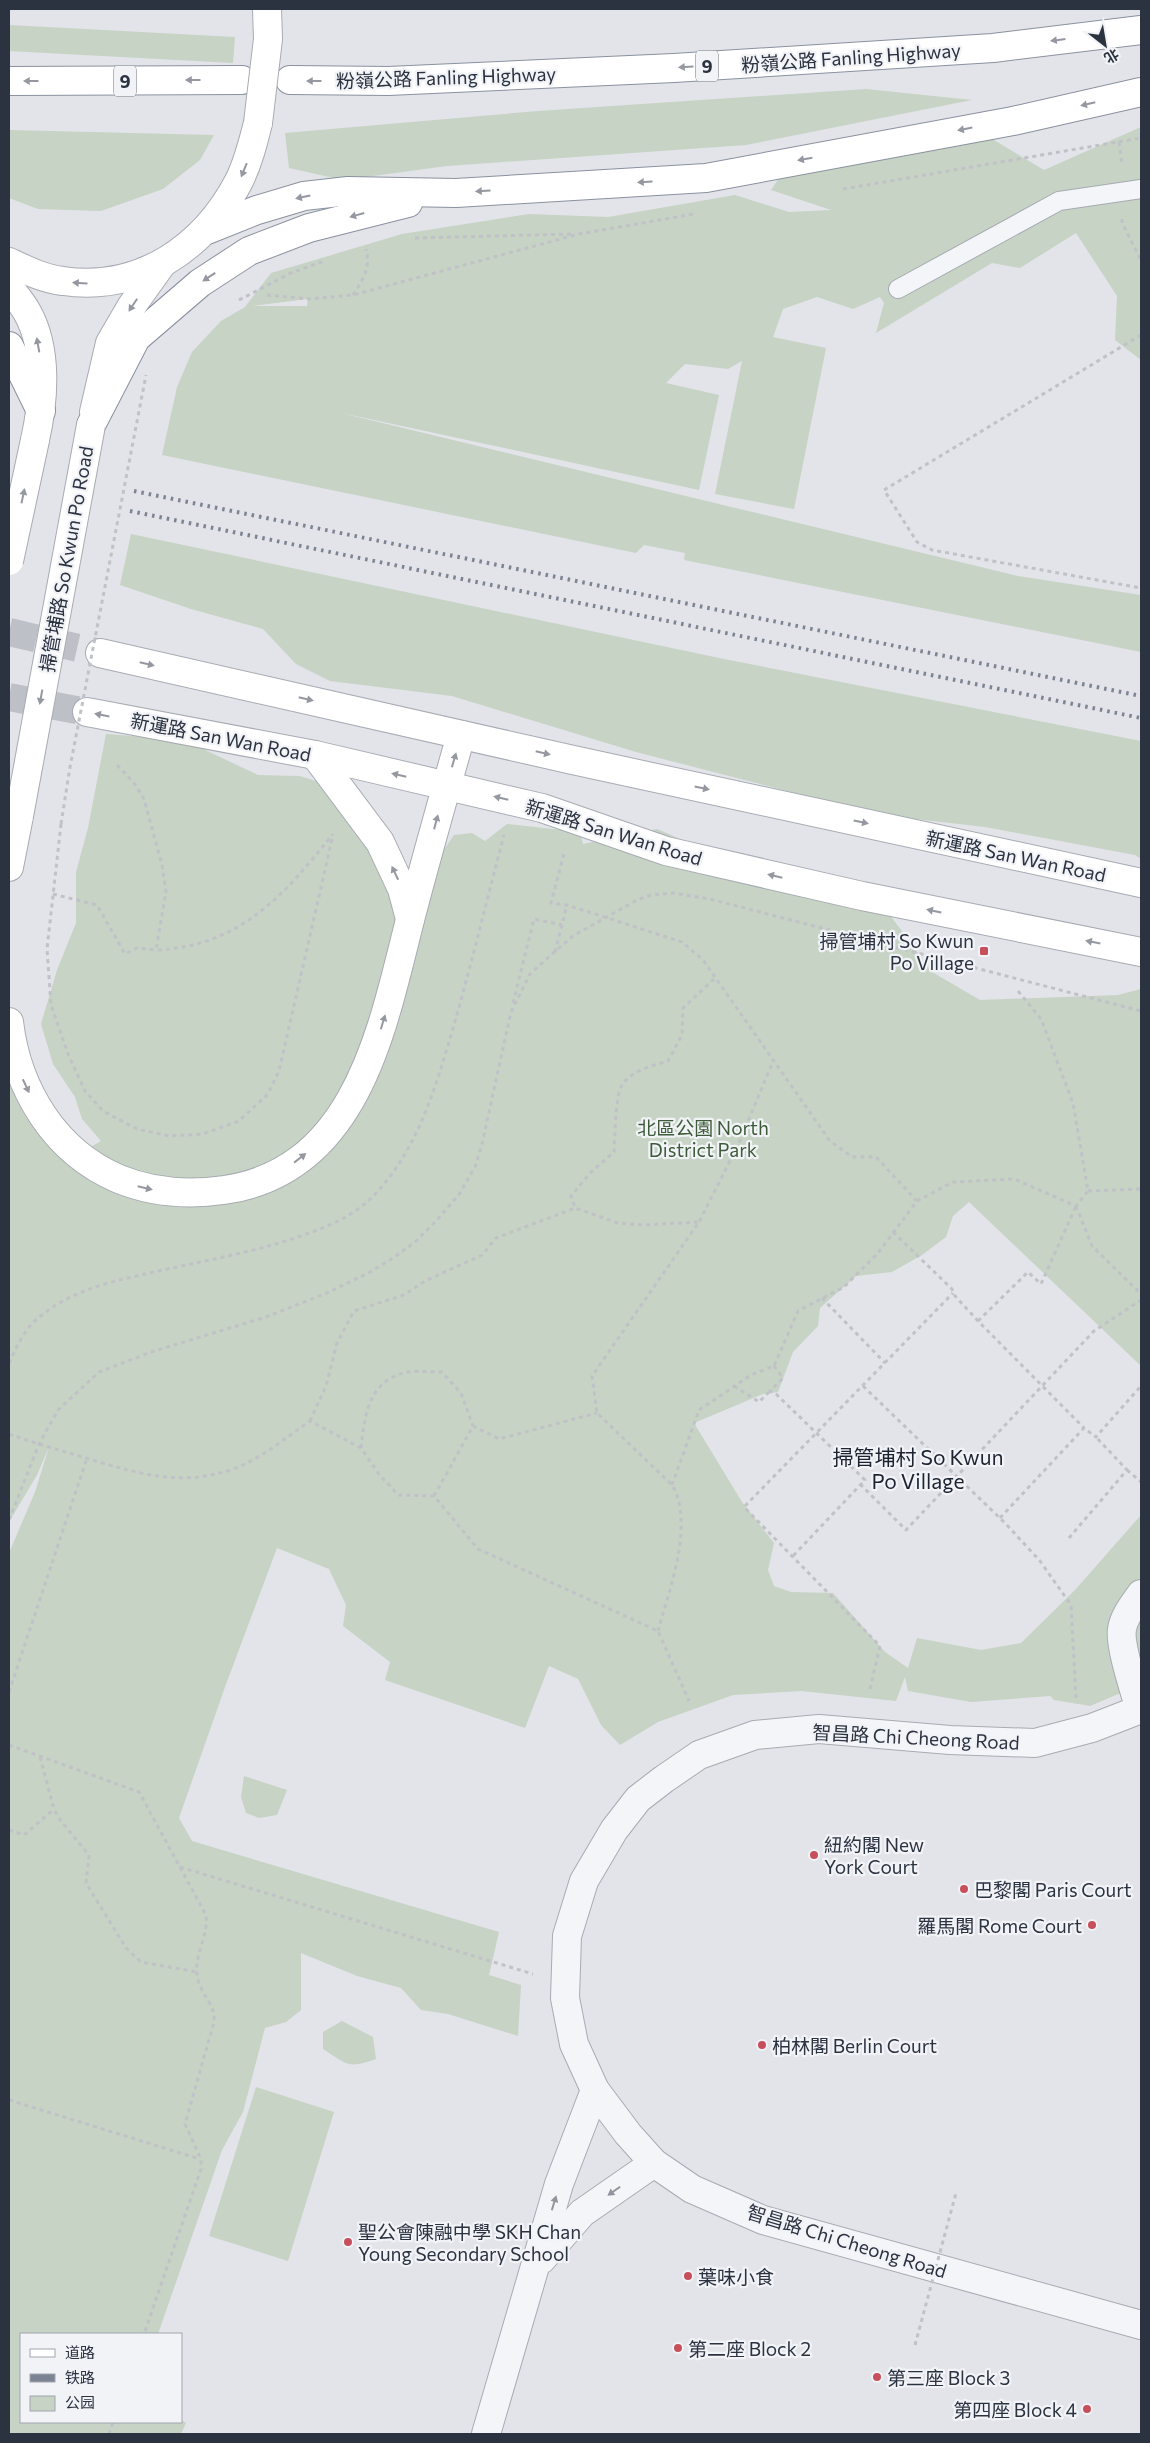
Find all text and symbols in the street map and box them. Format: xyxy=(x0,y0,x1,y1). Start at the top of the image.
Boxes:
north arrow xyxy=(1080,20,1130,70)
one-way arrow xyxy=(1049,36,1065,44)
street label: 粉嶺公路 Fanling Highway xyxy=(740,38,962,76)
text: 北 xyxy=(1102,46,1122,67)
road number: 9 xyxy=(696,50,718,82)
street label: 粉嶺公路 Fanling Highway xyxy=(336,62,557,92)
one-way arrow xyxy=(678,64,694,72)
road number: 9 xyxy=(114,66,136,96)
one-way arrow xyxy=(185,76,201,84)
one-way arrow xyxy=(23,77,39,85)
one-way arrow xyxy=(306,77,322,85)
one-way arrow xyxy=(1081,100,1096,108)
one-way arrow xyxy=(957,126,973,134)
one-way arrow xyxy=(798,155,813,163)
one-way arrow xyxy=(239,163,247,177)
one-way arrow xyxy=(637,178,653,186)
one-way arrow xyxy=(474,188,490,196)
one-way arrow xyxy=(295,193,310,201)
one-way arrow xyxy=(350,211,365,219)
one-way arrow xyxy=(202,273,216,282)
one-way arrow xyxy=(72,278,88,286)
one-way arrow xyxy=(128,298,138,312)
one-way arrow xyxy=(34,337,42,352)
street label: 掃管埔路 So Kwun Po Road xyxy=(35,444,97,674)
one-way arrow xyxy=(19,487,27,503)
one-way arrow xyxy=(140,660,155,668)
one-way arrow xyxy=(37,689,45,704)
one-way arrow xyxy=(298,696,314,704)
street label: 新運路 San Wan Road xyxy=(129,708,313,766)
one-way arrow xyxy=(94,711,110,719)
one-way arrow xyxy=(536,749,551,757)
one-way arrow xyxy=(450,753,458,768)
one-way arrow xyxy=(392,771,407,779)
one-way arrow xyxy=(694,784,710,792)
one-way arrow xyxy=(494,794,509,802)
street label: 新運路 San Wan Road xyxy=(523,794,705,870)
one-way arrow xyxy=(433,814,441,829)
one-way arrow xyxy=(853,819,869,827)
street label: 新運路 San Wan Road xyxy=(924,826,1108,886)
one-way arrow xyxy=(390,866,398,880)
one-way arrow xyxy=(768,872,783,880)
one-way arrow xyxy=(926,906,942,914)
place label: 掃管埔村 So Kwun Po Village xyxy=(819,929,974,974)
one-way arrow xyxy=(1085,938,1101,946)
marker: 掃管埔村 So Kwun Po Village xyxy=(978,945,990,957)
one-way arrow xyxy=(380,1015,388,1030)
one-way arrow xyxy=(22,1079,30,1093)
park label: 北區公園 North District Park xyxy=(637,1116,769,1161)
one-way arrow xyxy=(293,1153,306,1163)
one-way arrow xyxy=(138,1184,153,1192)
district label: 掃管埔村 So Kwun Po Village xyxy=(833,1444,1003,1493)
street label: 智昌路 Chi Cheong Road xyxy=(812,1720,1020,1754)
place label: 紐約閣 New York Court xyxy=(824,1833,924,1878)
marker: 紐約閣 New York Court xyxy=(808,1849,820,1861)
place label: 巴黎閣 Paris Court xyxy=(974,1878,1132,1901)
marker: 巴黎閣 Paris Court xyxy=(958,1883,970,1895)
place label: 羅馬閣 Rome Court xyxy=(917,1914,1082,1937)
marker: 羅馬閣 Rome Court xyxy=(1086,1919,1098,1931)
place label: 柏林閣 Berlin Court xyxy=(772,2034,937,2057)
marker: 柏林閣 Berlin Court xyxy=(756,2039,768,2051)
one-way arrow xyxy=(607,2186,621,2196)
one-way arrow xyxy=(550,2196,558,2211)
street label: 智昌路 Chi Cheong Road xyxy=(744,2200,950,2282)
place label: 聖公會陳融中學 SKH Chan Young Secondary School xyxy=(358,2220,581,2265)
marker: 聖公會陳融中學 SKH Chan Young Secondary School xyxy=(342,2236,354,2248)
place label: 葉味小食 xyxy=(698,2265,774,2288)
marker: 葉味小食 xyxy=(682,2270,694,2282)
legend xyxy=(20,2333,182,2423)
place label: 第二座 Block 2 xyxy=(688,2337,811,2360)
marker: 第二座 Block 2 xyxy=(672,2342,684,2354)
text: 道路 xyxy=(65,2343,95,2361)
place label: 第三座 Block 3 xyxy=(887,2366,1010,2389)
text: 铁路 xyxy=(65,2368,95,2386)
marker: 第三座 Block 3 xyxy=(871,2371,883,2383)
text: 公园 xyxy=(65,2393,95,2411)
place label: 第四座 Block 4 xyxy=(953,2398,1077,2421)
marker: 第四座 Block 4 xyxy=(1081,2403,1093,2415)

